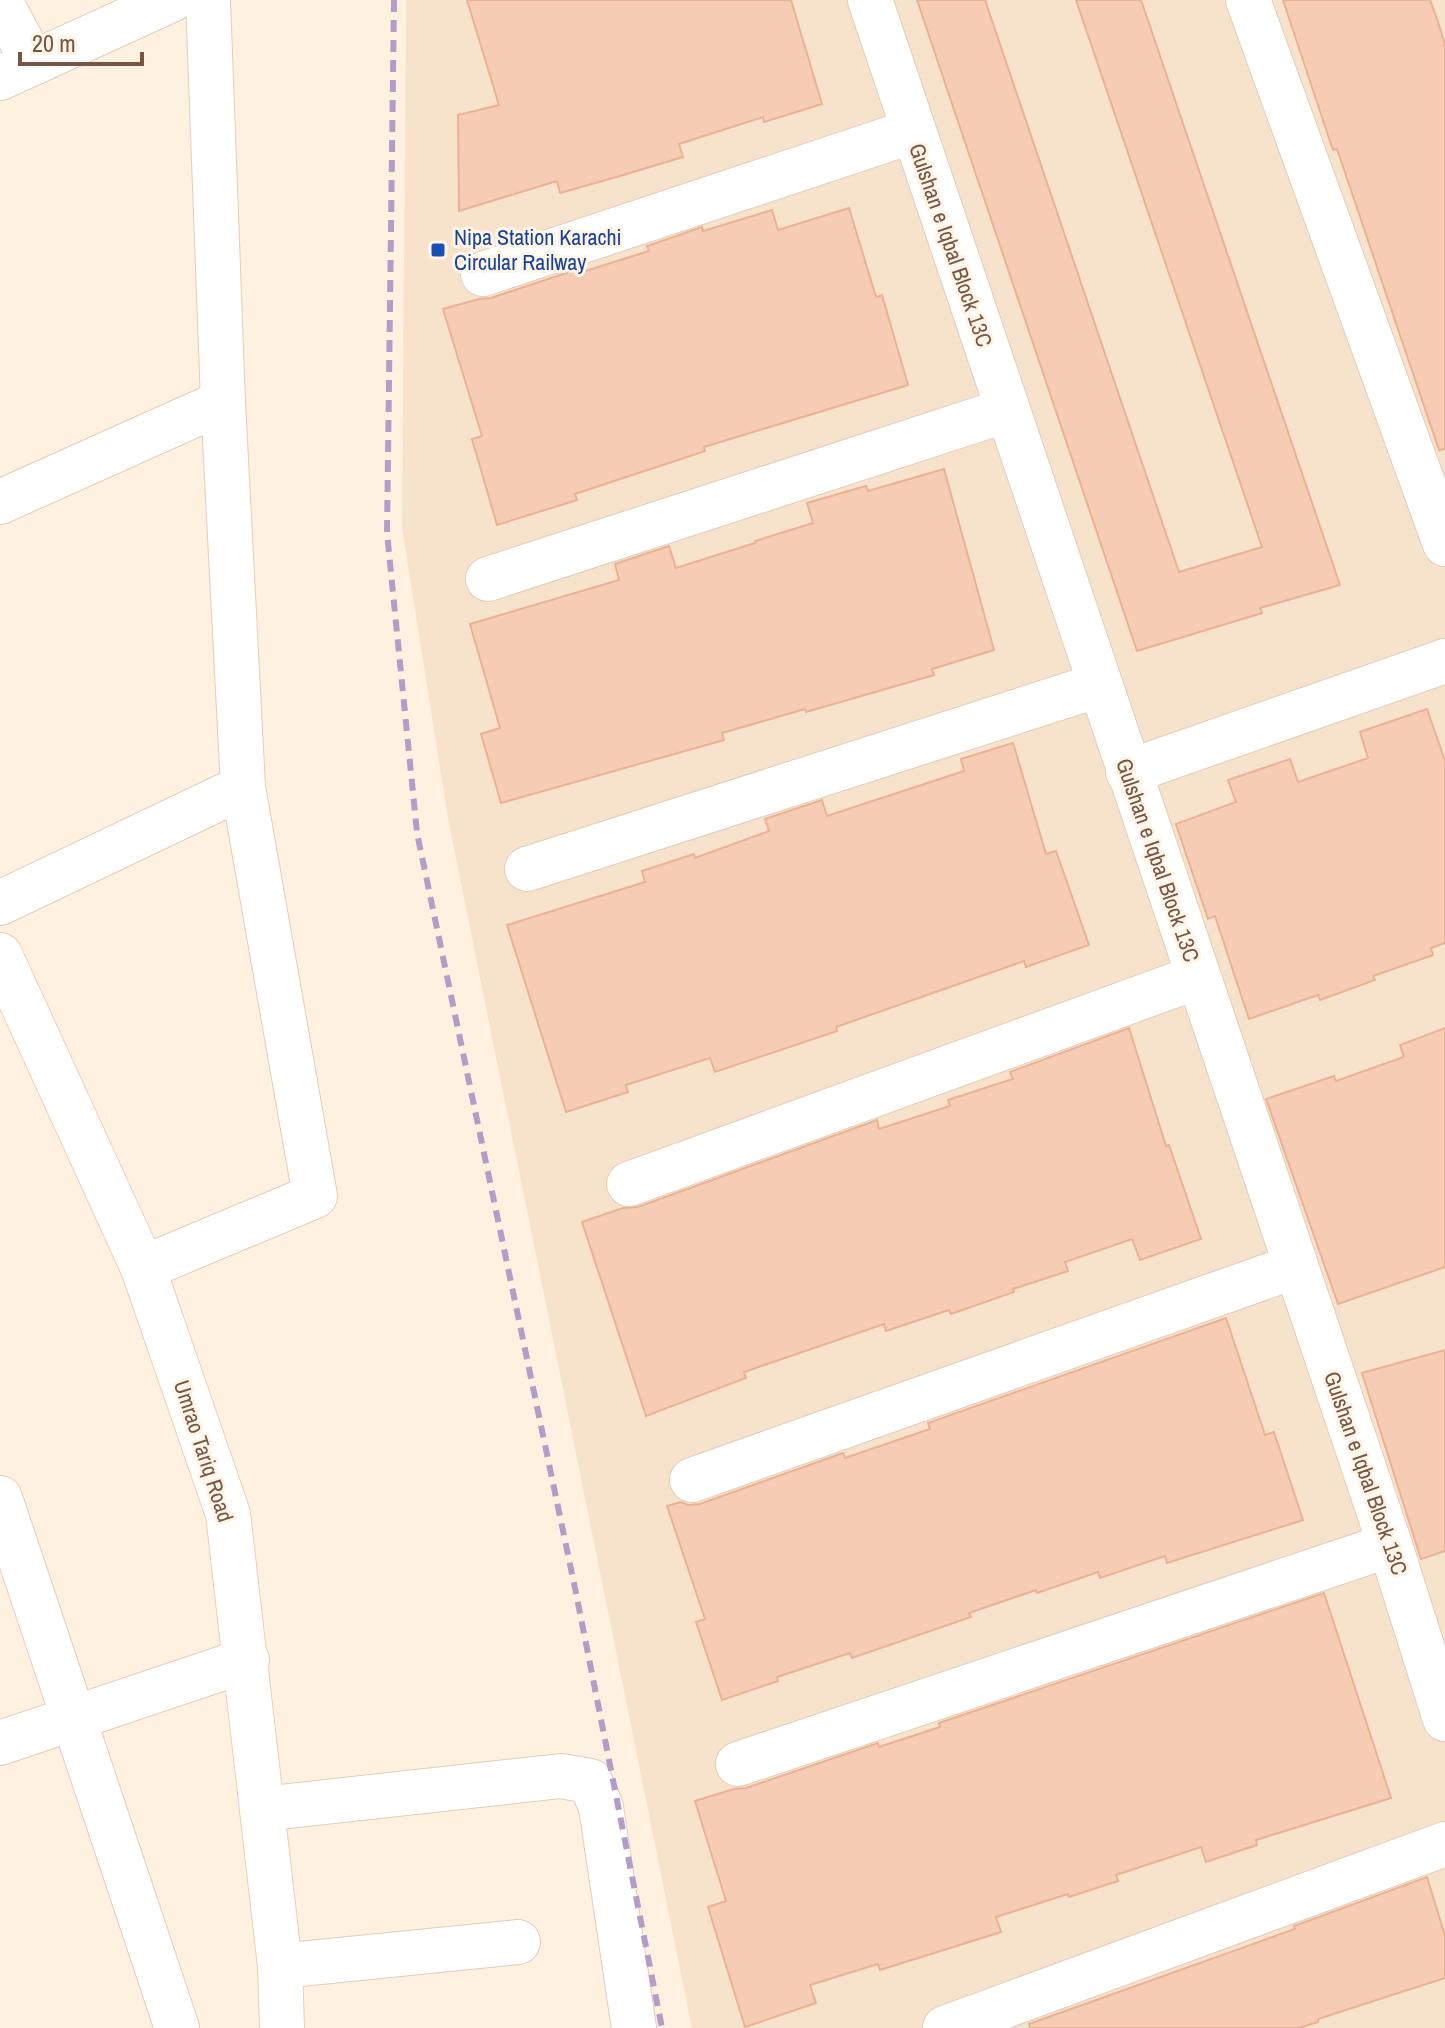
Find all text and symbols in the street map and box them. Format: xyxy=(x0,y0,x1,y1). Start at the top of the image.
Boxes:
scale bar xyxy=(20,16,142,66)
text: 20 m xyxy=(32,27,76,59)
street label: Gulshan e Iqbal Block 13C xyxy=(902,139,1000,351)
place label: Nipa Station Karachi Circular Railway xyxy=(454,222,622,277)
marker: Nipa Station Karachi Circular Railway xyxy=(429,241,447,259)
street label: Gulshan e Iqbal Block 13C xyxy=(1109,754,1207,966)
street label: Gulshan e Iqbal Block 13C xyxy=(1317,1367,1415,1579)
street label: Umrao Tariq Road xyxy=(167,1376,241,1526)

